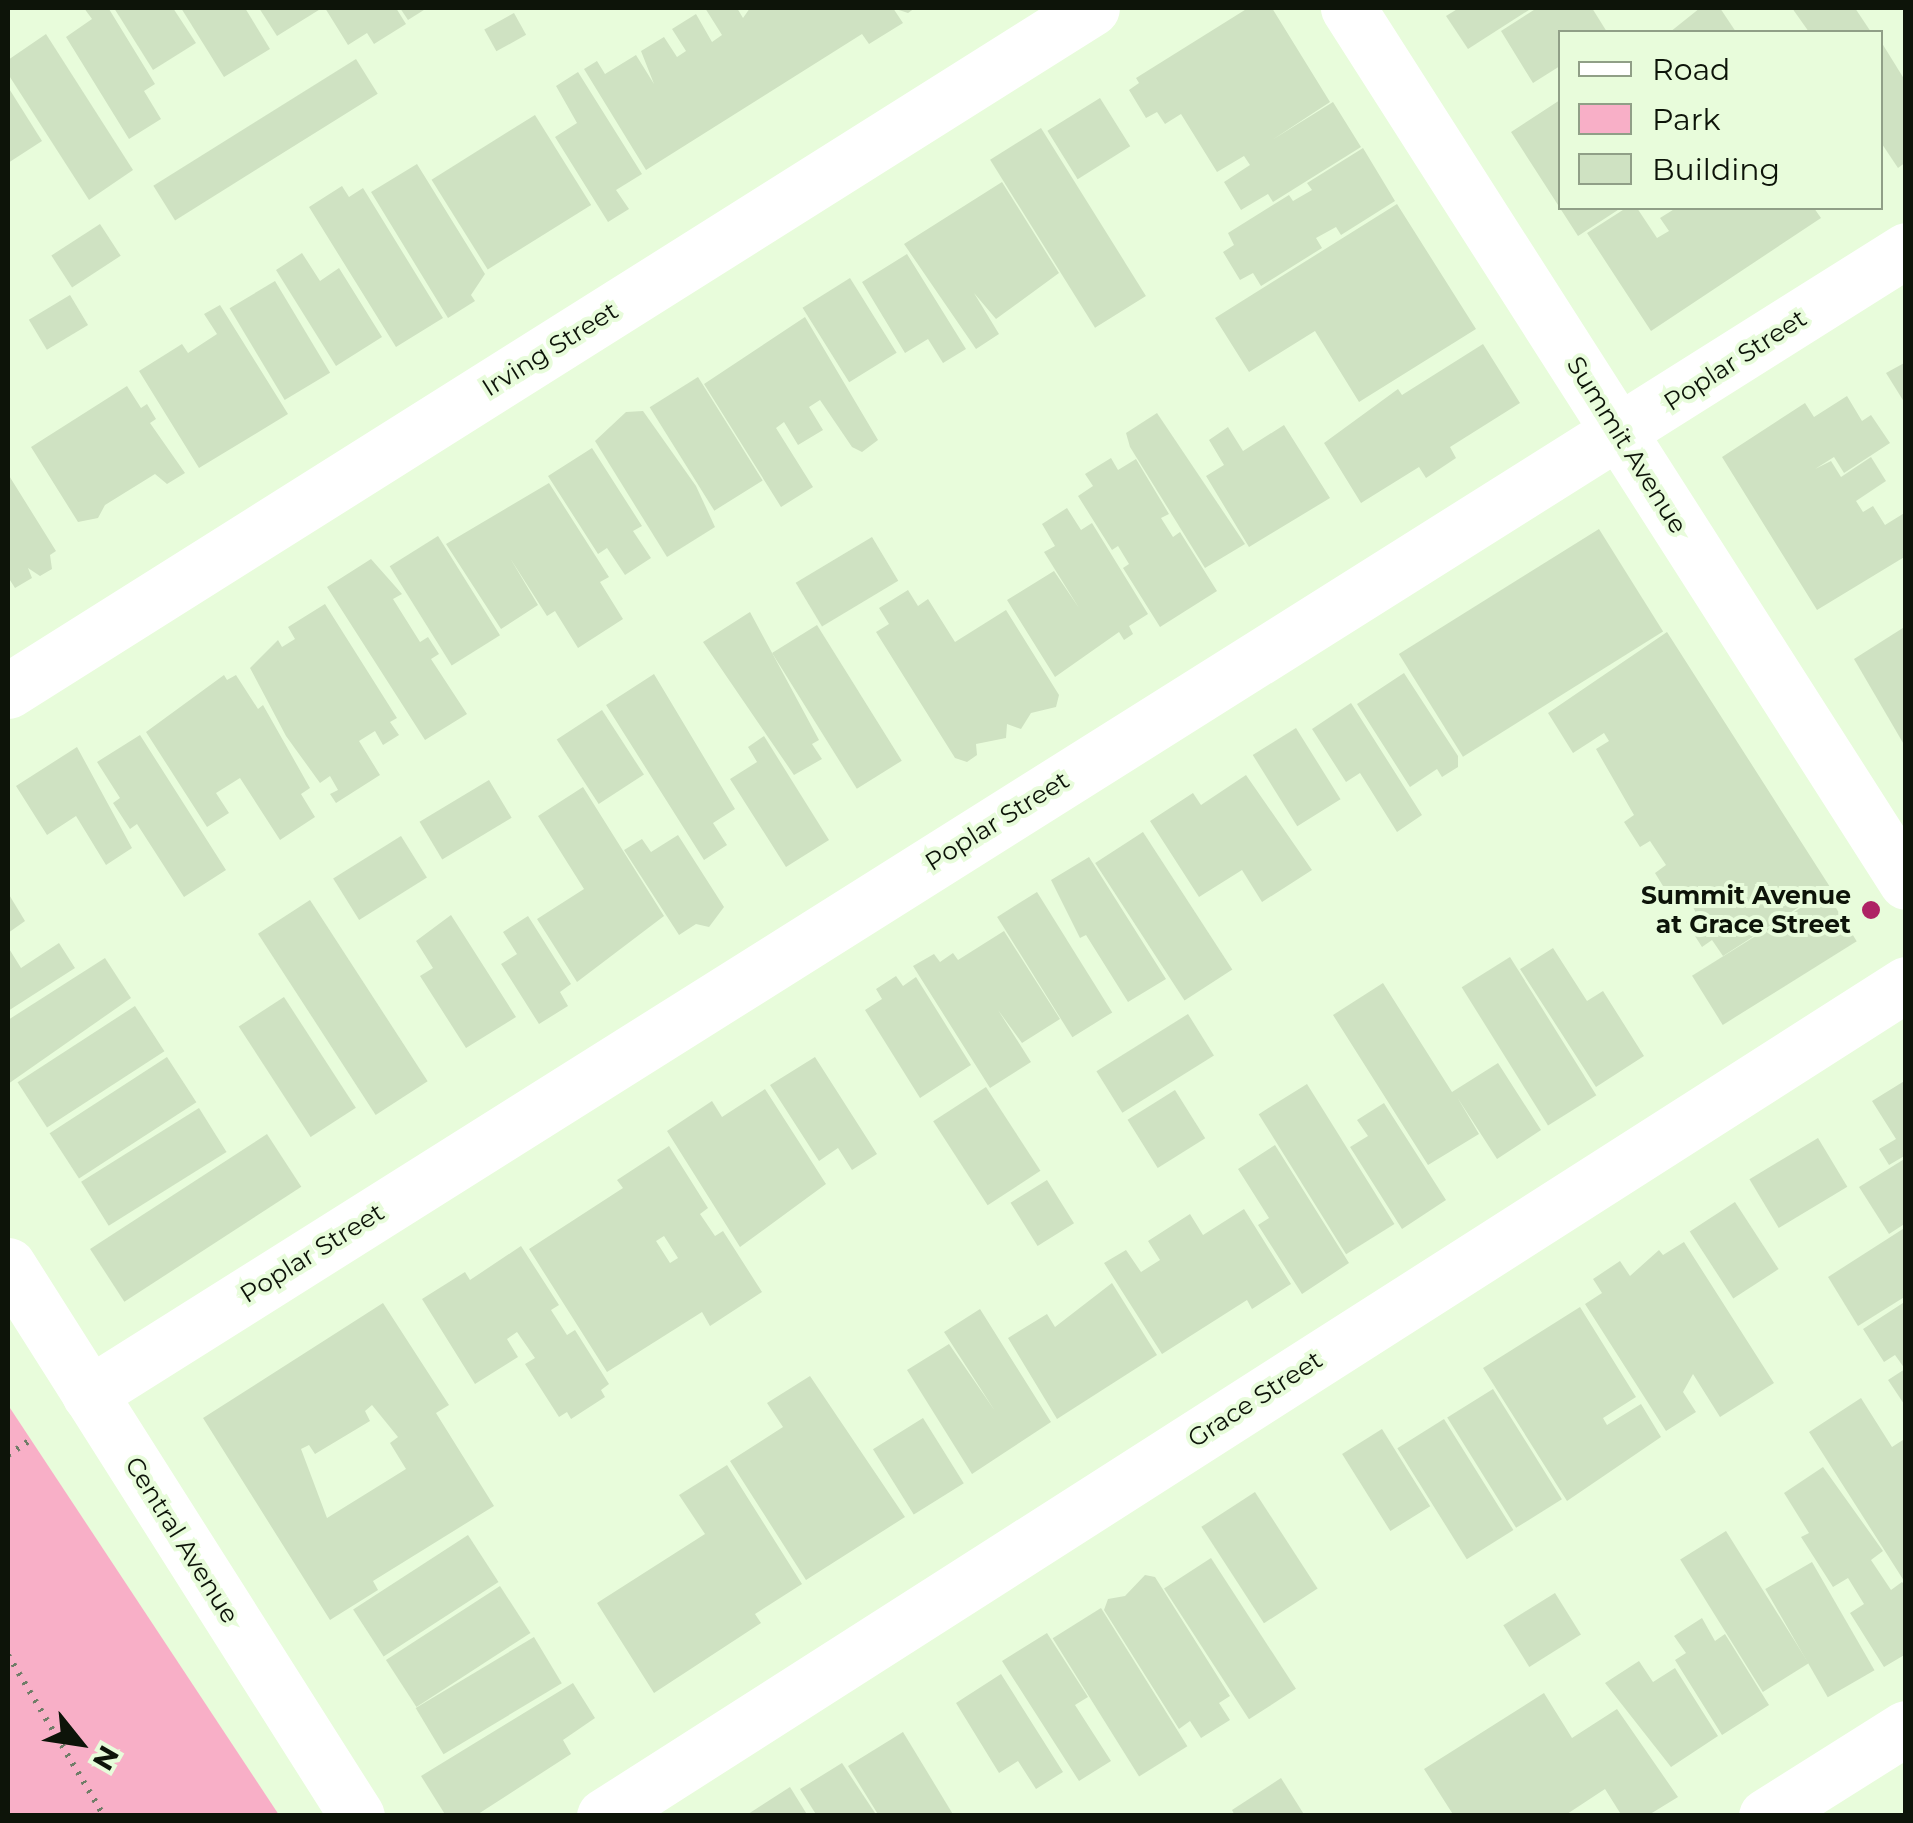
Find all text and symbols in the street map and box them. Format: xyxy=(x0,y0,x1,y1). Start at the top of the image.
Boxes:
legend xyxy=(1558,30,1883,210)
text: Road xyxy=(1652,51,1730,88)
text: Park xyxy=(1652,101,1721,138)
text: Building xyxy=(1652,151,1780,188)
street label: Irving Street xyxy=(477,295,623,403)
street label: Poplar Street xyxy=(1658,303,1812,417)
street label: Summit Avenue xyxy=(1561,351,1693,539)
street label: Poplar Street xyxy=(920,765,1074,877)
place label: Summit Avenue at Grace Street xyxy=(1641,881,1851,940)
marker: Summit Avenue at Grace Street xyxy=(1860,899,1882,921)
street label: Poplar Street xyxy=(235,1197,389,1309)
street label: Grace Street xyxy=(1182,1344,1328,1454)
street label: Central Avenue xyxy=(119,1451,245,1629)
north arrow xyxy=(30,1693,130,1793)
text: N xyxy=(86,1740,126,1776)

